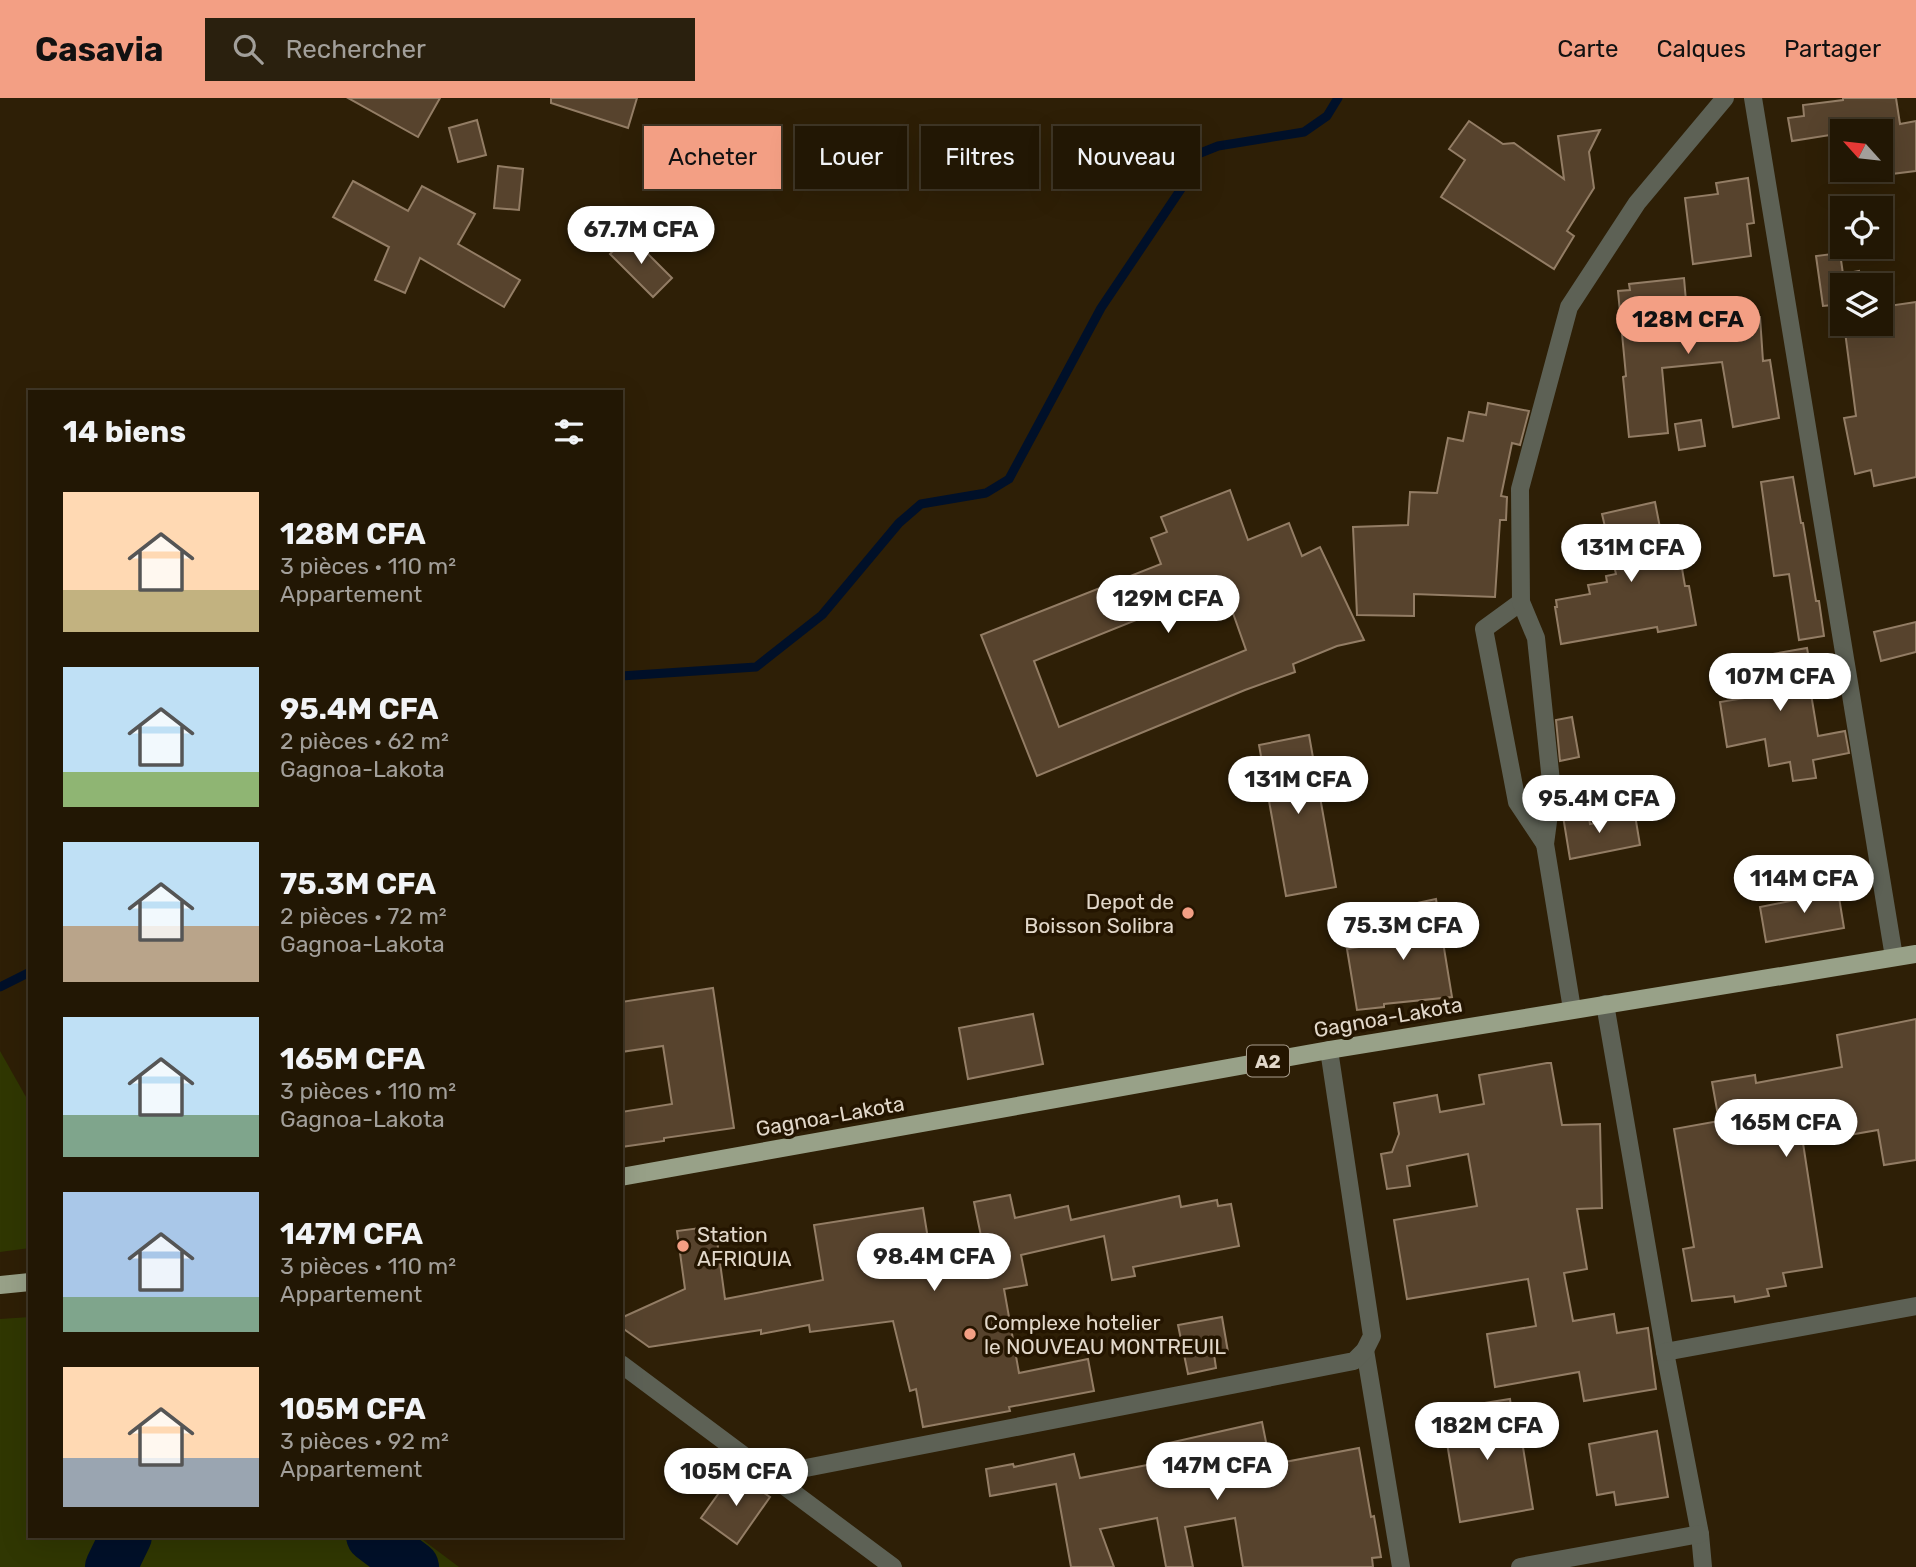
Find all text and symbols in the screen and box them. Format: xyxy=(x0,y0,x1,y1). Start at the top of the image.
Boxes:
search box xyxy=(205,18,695,81)
text: Casavia xyxy=(35,30,163,69)
icon: search xyxy=(229,30,267,68)
text: Rechercher xyxy=(285,34,426,65)
text: Carte xyxy=(1557,35,1618,63)
text: Calques xyxy=(1656,35,1746,63)
text: Partager xyxy=(1784,35,1881,63)
north arrow xyxy=(1830,119,1894,182)
map controls xyxy=(1830,119,1893,336)
chip: Acheter xyxy=(644,126,781,189)
chip: Louer xyxy=(795,126,907,189)
chip: Filtres xyxy=(921,126,1039,189)
chip: Nouveau xyxy=(1053,126,1200,189)
button: locate xyxy=(1830,196,1893,259)
pin: 67.7M CFA xyxy=(561,206,721,266)
text: 67.7M CFA xyxy=(584,215,698,243)
button: layers xyxy=(1830,273,1893,336)
pin: 128M CFA xyxy=(1616,296,1760,356)
text: 128M CFA xyxy=(1632,305,1744,333)
icon: filters xyxy=(550,413,588,451)
text: 14 biens xyxy=(63,414,186,450)
text: 128M CFA xyxy=(280,516,426,552)
icon: home xyxy=(119,520,203,604)
pin: 131M CFA xyxy=(1559,524,1703,584)
text: 131M CFA xyxy=(1577,533,1685,561)
text: 3 pièces · 110 m² xyxy=(280,552,456,580)
pin: 129M CFA xyxy=(1096,575,1240,635)
text: Appartement xyxy=(280,580,422,608)
text: 129M CFA xyxy=(1113,584,1224,612)
pin: 107M CFA xyxy=(1708,654,1852,713)
text: 107M CFA xyxy=(1725,662,1835,690)
text: 95.4M CFA xyxy=(280,691,438,727)
icon: home xyxy=(119,695,203,779)
text: 2 pièces · 62 m² xyxy=(280,727,449,755)
text: Gagnoa-Lakota xyxy=(280,755,445,783)
pin: 131M CFA xyxy=(1226,756,1370,816)
text: 131M CFA xyxy=(1244,765,1352,793)
pin: 95.4M CFA xyxy=(1519,776,1679,835)
text: 95.4M CFA xyxy=(1538,784,1660,812)
pin: 114M CFA xyxy=(1732,856,1876,915)
text: 114M CFA xyxy=(1750,864,1858,892)
text: 75.3M CFA xyxy=(280,866,436,902)
icon: home xyxy=(119,870,203,954)
place label: Depot de Boisson Solibra xyxy=(1024,889,1174,938)
text: 2 pièces · 72 m² xyxy=(280,902,447,930)
pin: 75.3M CFA xyxy=(1323,902,1483,962)
marker: Depot de Boisson Solibra xyxy=(1180,905,1196,921)
text: 75.3M CFA xyxy=(1343,911,1463,939)
text: Gagnoa-Lakota xyxy=(280,930,445,958)
street label: Gagnoa-Lakota xyxy=(1312,992,1464,1042)
text: 165M CFA xyxy=(280,1041,425,1077)
icon: home xyxy=(119,1045,203,1129)
road number: A2 xyxy=(1247,1046,1289,1077)
text: 3 pièces · 110 m² xyxy=(280,1077,456,1105)
street label: Gagnoa-Lakota xyxy=(754,1091,906,1141)
pin: 165M CFA xyxy=(1714,1100,1858,1159)
text: Gagnoa-Lakota xyxy=(280,1105,445,1133)
text: 165M CFA xyxy=(1730,1108,1842,1136)
text: 147M CFA xyxy=(280,1216,423,1252)
icon: home xyxy=(119,1220,203,1304)
place label: Station AFRIQUIA xyxy=(697,1222,792,1271)
pin: 98.4M CFA xyxy=(854,1234,1014,1293)
marker: Station AFRIQUIA xyxy=(675,1238,691,1254)
text: 98.4M CFA xyxy=(873,1242,995,1270)
text: 3 pièces · 110 m² xyxy=(280,1252,456,1280)
text: Appartement xyxy=(280,1280,422,1308)
place label: Complexe hotelier le NOUVEAU MONTREUIL xyxy=(984,1310,1226,1359)
marker: Complexe hotelier le NOUVEAU MONTREUIL xyxy=(962,1326,978,1342)
text: 105M CFA xyxy=(280,1391,426,1427)
icon: home xyxy=(119,1395,203,1479)
pin: 182M CFA xyxy=(1415,1402,1559,1462)
text: 182M CFA xyxy=(1431,1411,1543,1439)
text: 3 pièces · 92 m² xyxy=(280,1427,449,1455)
pin: 147M CFA xyxy=(1145,1442,1289,1502)
pin: 105M CFA xyxy=(664,1448,808,1508)
text: 147M CFA xyxy=(1162,1451,1272,1479)
text: Appartement xyxy=(280,1455,422,1483)
text: 105M CFA xyxy=(680,1457,792,1485)

